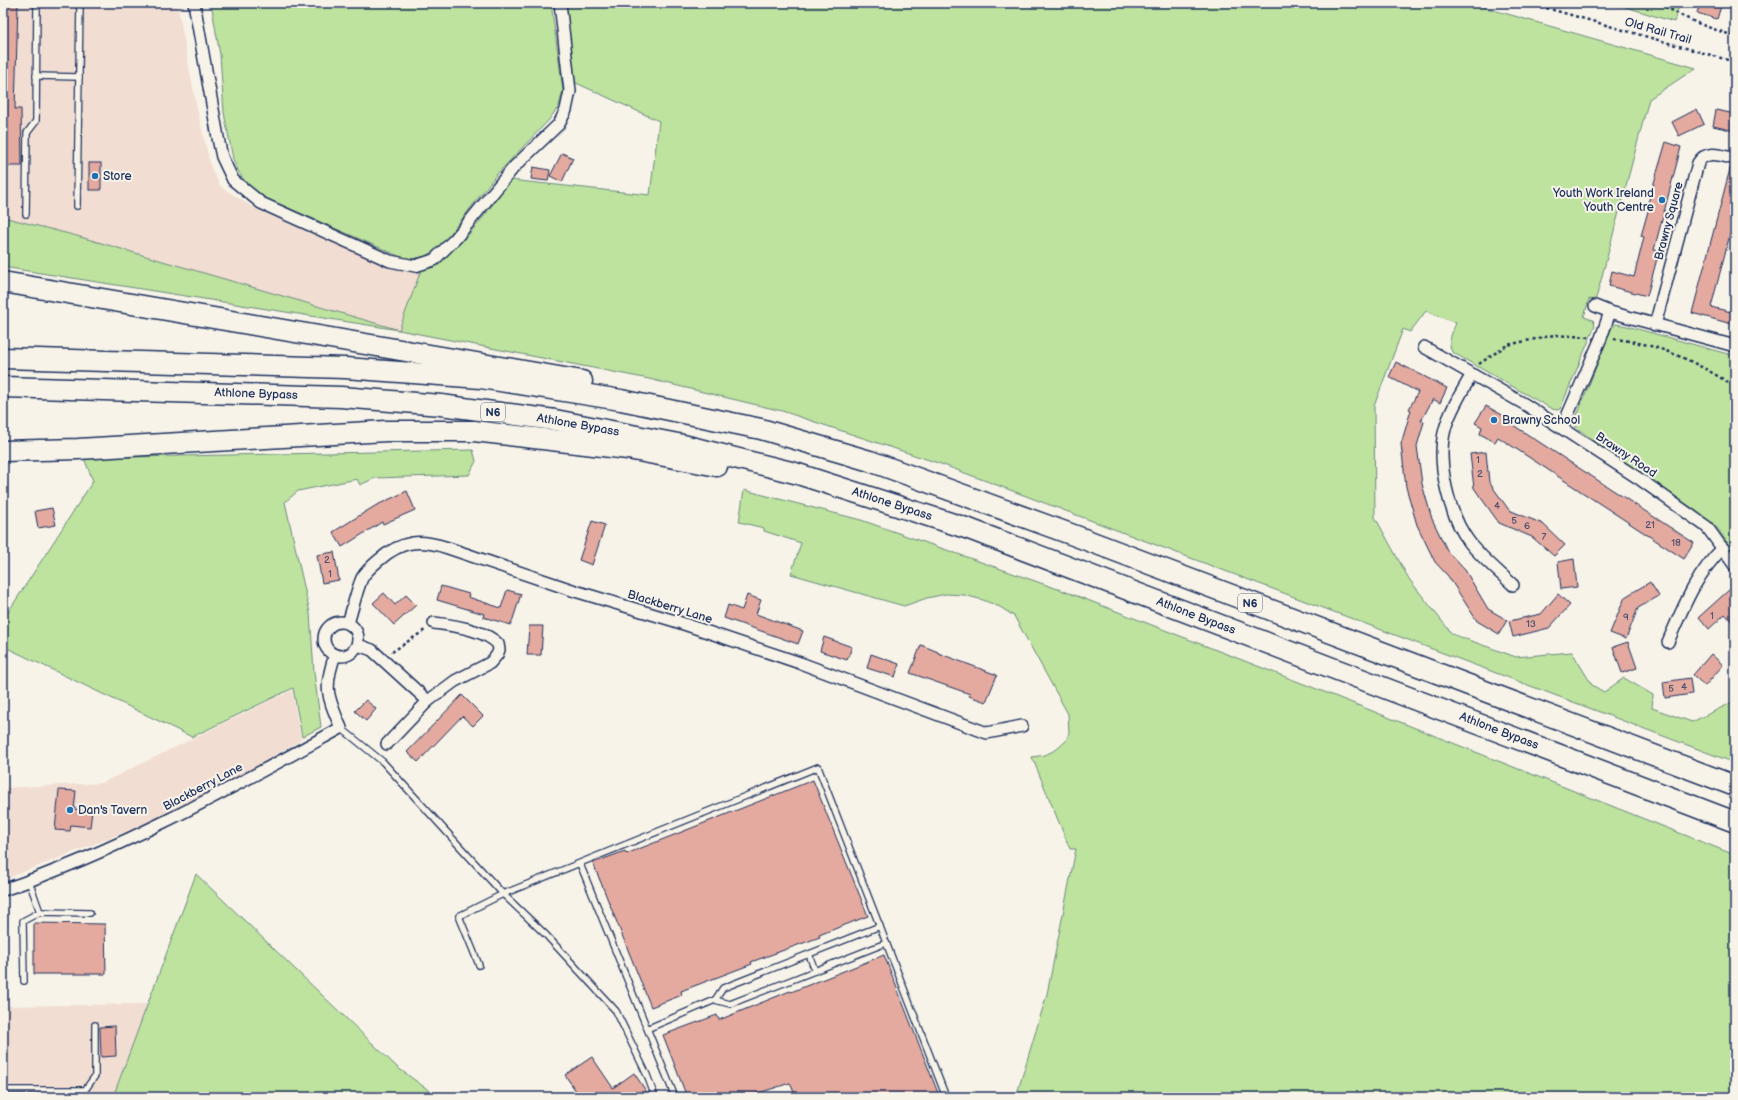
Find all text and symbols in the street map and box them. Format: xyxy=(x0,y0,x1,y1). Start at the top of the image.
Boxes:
street label: Old Rail Trail xyxy=(1623,14,1693,48)
place label: Store xyxy=(103,169,132,184)
marker: Store xyxy=(90,171,100,181)
street label: Brawny Square xyxy=(1651,180,1687,262)
place label: Youth Work Ireland Youth Centre xyxy=(1552,186,1654,215)
marker: Youth Work Ireland Youth Centre xyxy=(1657,195,1667,205)
street label: Athlone Bypass xyxy=(214,385,298,403)
road number: N6 xyxy=(481,403,505,421)
street label: Athlone Bypass xyxy=(536,410,620,440)
place label: Brawny School xyxy=(1502,413,1580,428)
marker: Brawny School xyxy=(1489,415,1499,425)
street label: Brawny Road xyxy=(1592,429,1660,481)
house number: 1 xyxy=(1476,454,1480,466)
house number: 2 xyxy=(1477,468,1483,480)
street label: Athlone Bypass xyxy=(850,484,934,524)
house number: 4 xyxy=(1494,500,1500,512)
house number: 5 xyxy=(1511,515,1517,527)
house number: 21 xyxy=(1645,519,1655,531)
house number: 6 xyxy=(1524,520,1530,532)
house number: 7 xyxy=(1542,531,1547,543)
house number: 18 xyxy=(1671,537,1681,549)
house number: 2 xyxy=(324,554,330,566)
house number: 1 xyxy=(328,568,332,580)
street label: Blackberry Lane xyxy=(626,587,714,627)
street label: Athlone Bypass xyxy=(1154,594,1238,638)
road number: N6 xyxy=(1238,594,1262,612)
house number: 1 xyxy=(1710,610,1714,622)
house number: 9 xyxy=(1623,611,1629,623)
house number: 13 xyxy=(1526,618,1536,630)
house number: 4 xyxy=(1681,681,1687,693)
house number: 5 xyxy=(1668,683,1674,695)
street label: Athlone Bypass xyxy=(1457,709,1541,753)
street label: Blackberry Lane xyxy=(161,760,245,814)
place label: Dan's Tavern xyxy=(78,803,147,818)
marker: Dan's Tavern xyxy=(65,805,75,815)

